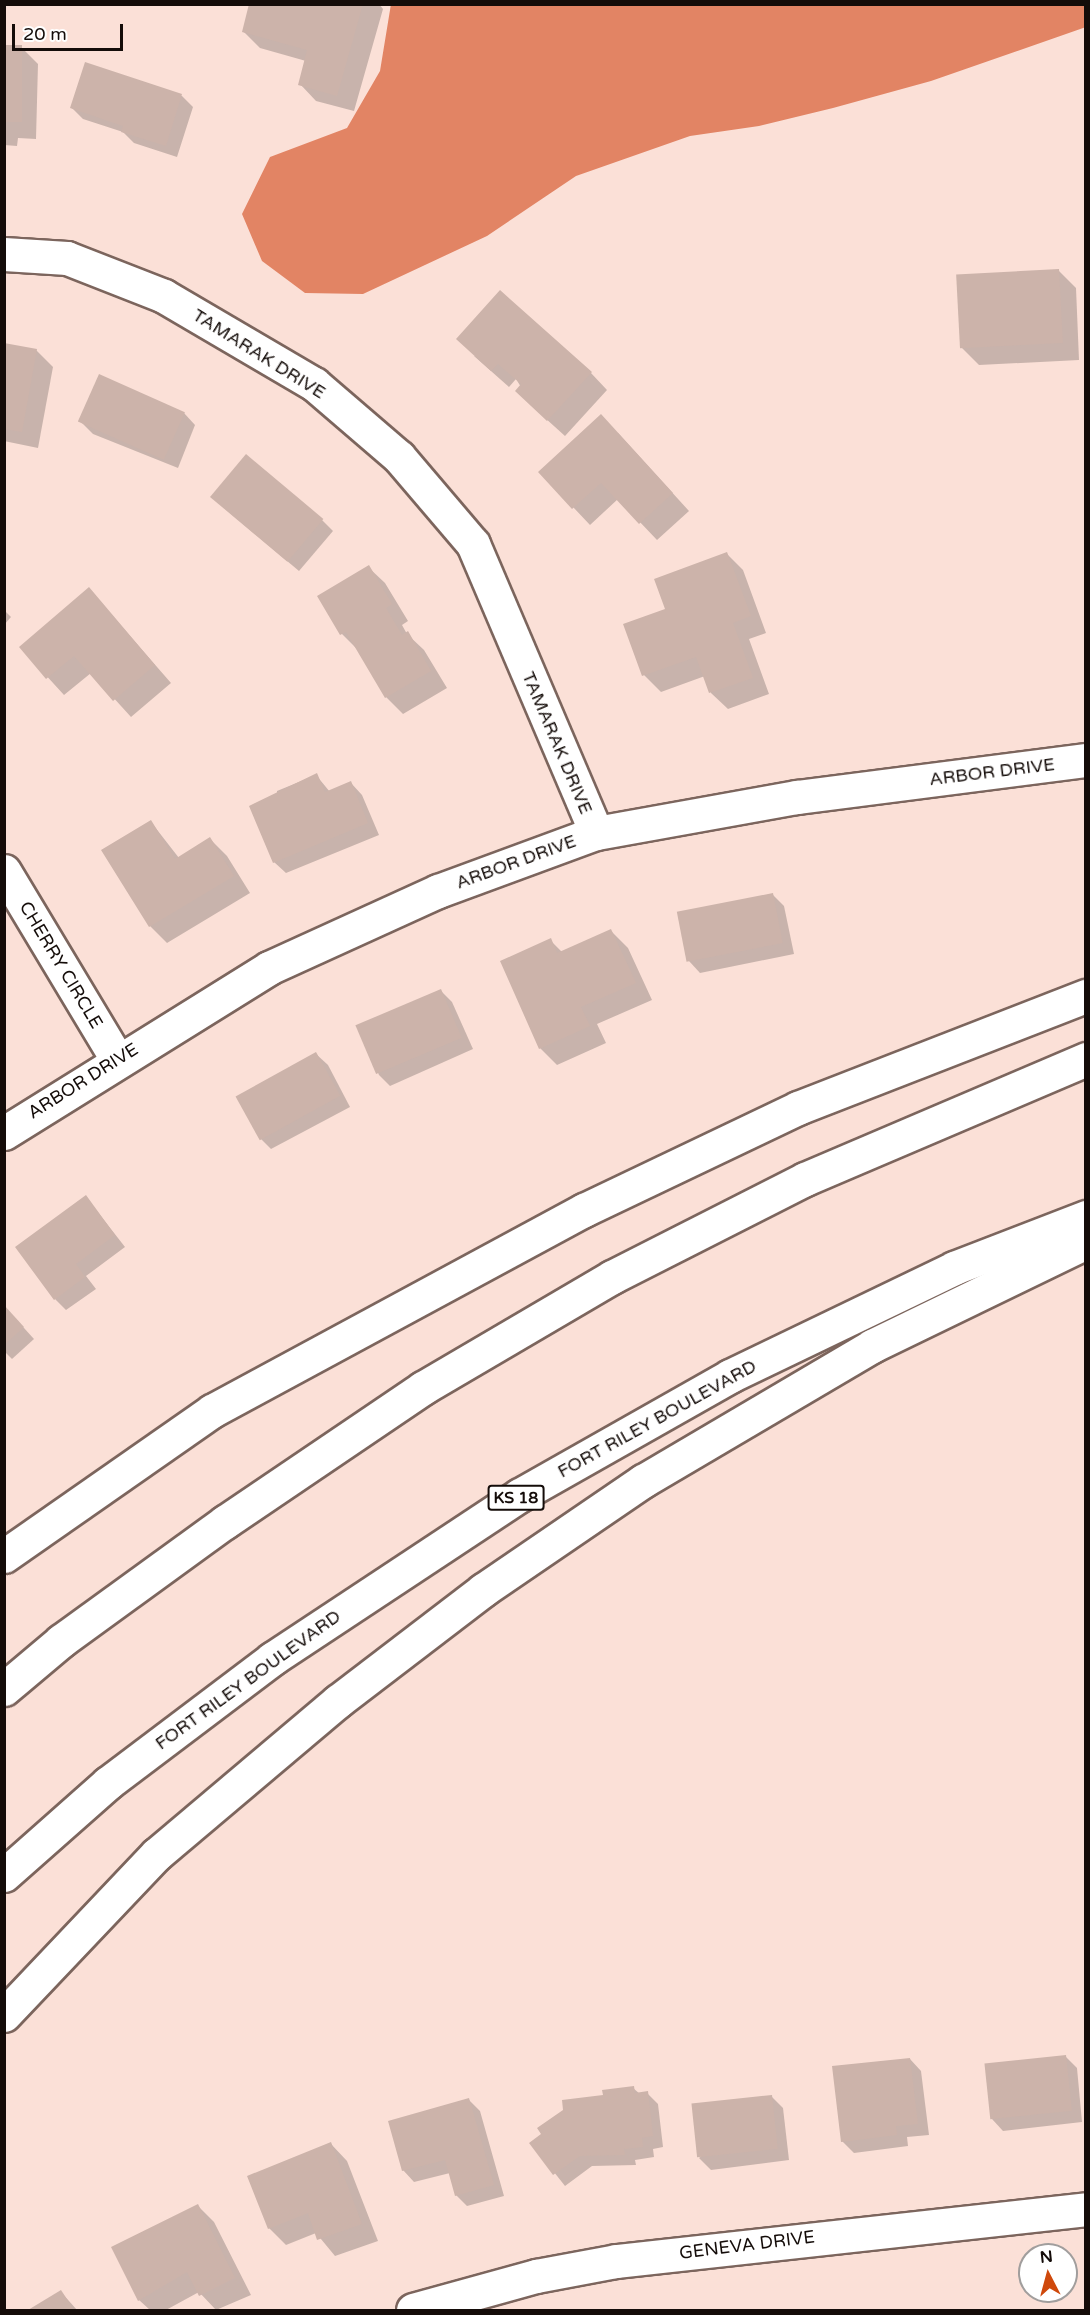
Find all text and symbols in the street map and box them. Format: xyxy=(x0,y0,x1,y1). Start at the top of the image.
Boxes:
scale bar xyxy=(15,12,126,50)
text: 20 m xyxy=(23,23,67,45)
street label: TAMARAK DRIVE xyxy=(189,304,329,404)
street label: TAMARAK DRIVE xyxy=(517,669,597,817)
street label: ARBOR DRIVE xyxy=(928,754,1056,790)
street label: ARBOR DRIVE xyxy=(453,830,579,894)
street label: CHERRY CIRCLE xyxy=(15,898,107,1032)
street label: ARBOR DRIVE xyxy=(24,1038,142,1124)
street label: FORT RILEY BOULEVARD xyxy=(554,1355,760,1483)
road number: KS 18 xyxy=(488,1485,544,1511)
street label: FORT RILEY BOULEVARD xyxy=(151,1606,345,1754)
street label: GENEVA DRIVE xyxy=(678,2226,816,2264)
north arrow xyxy=(1018,2243,1078,2303)
text: N xyxy=(1039,2246,1054,2268)

